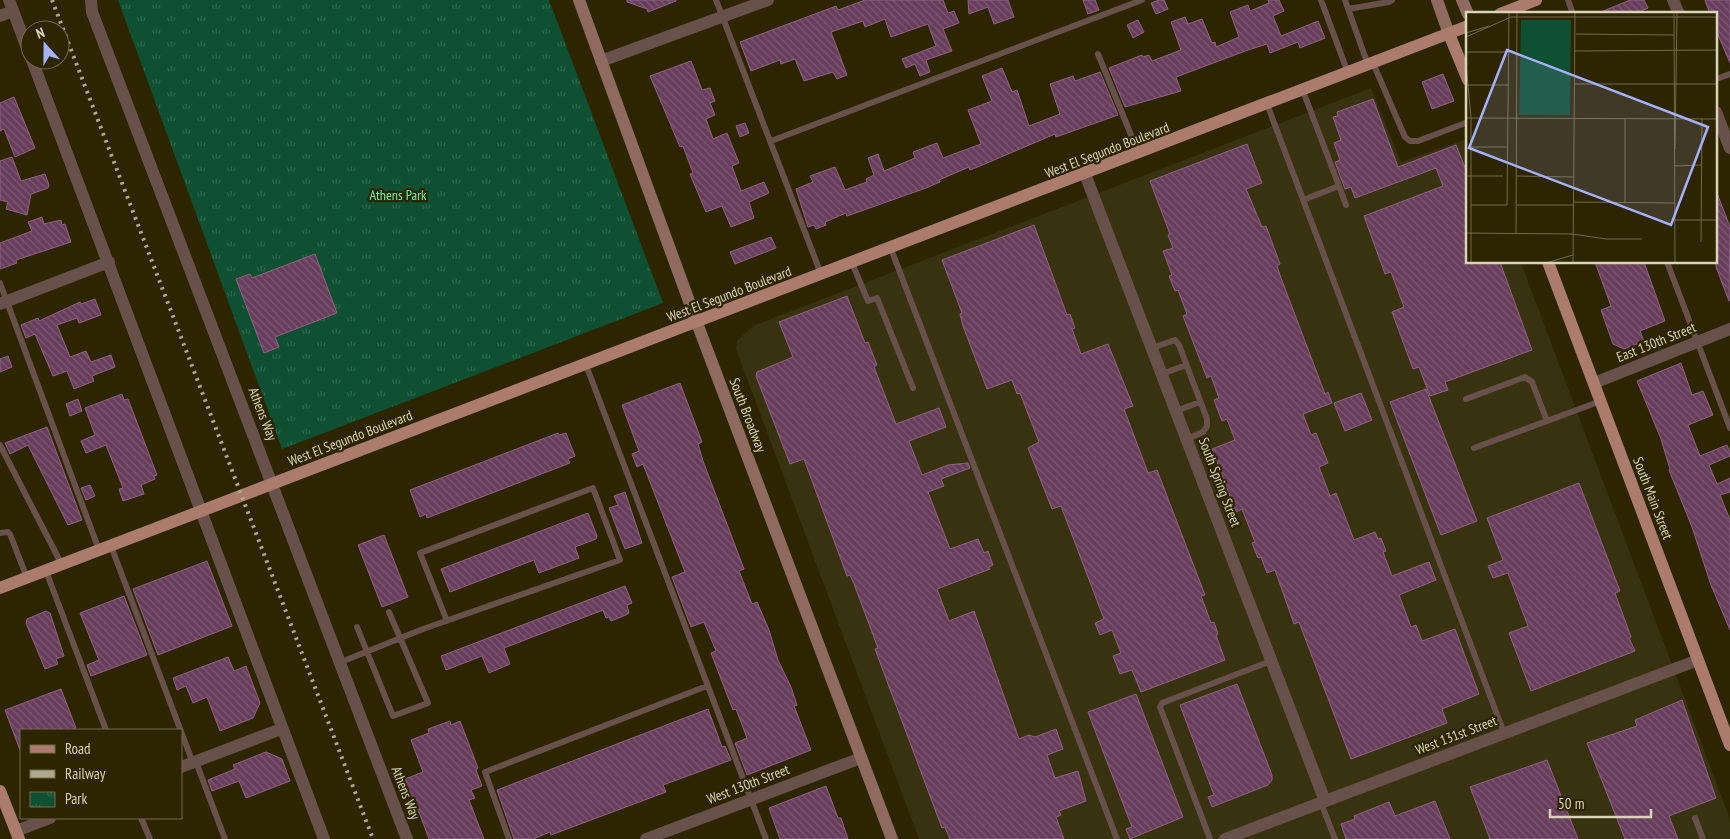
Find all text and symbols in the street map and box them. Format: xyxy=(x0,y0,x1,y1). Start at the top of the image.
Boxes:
inset map xyxy=(1466,12,1718,264)
north arrow xyxy=(20,20,70,70)
text: N xyxy=(34,23,47,43)
street label: West El Segundo Boulevard xyxy=(1042,118,1172,182)
park label: Athens Park xyxy=(370,186,427,204)
street label: West El Segundo Boulevard xyxy=(664,262,794,326)
street label: East 130th Street xyxy=(1614,318,1698,366)
street label: South Broadway xyxy=(726,375,771,455)
street label: Athens Way xyxy=(245,385,282,444)
street label: West El Segundo Boulevard xyxy=(285,406,415,470)
street label: South Spring Street xyxy=(1195,435,1245,529)
street label: South Main Street xyxy=(1629,454,1677,542)
street label: West 131st Street xyxy=(1413,711,1499,759)
legend xyxy=(20,729,182,819)
text: Road xyxy=(65,739,91,758)
street label: West 130th Street xyxy=(704,760,792,808)
text: Railway xyxy=(65,764,106,783)
street label: Athens Way xyxy=(388,764,425,823)
scale bar xyxy=(1550,786,1651,818)
text: Park xyxy=(65,789,87,808)
text: 50 m xyxy=(1558,794,1584,813)

